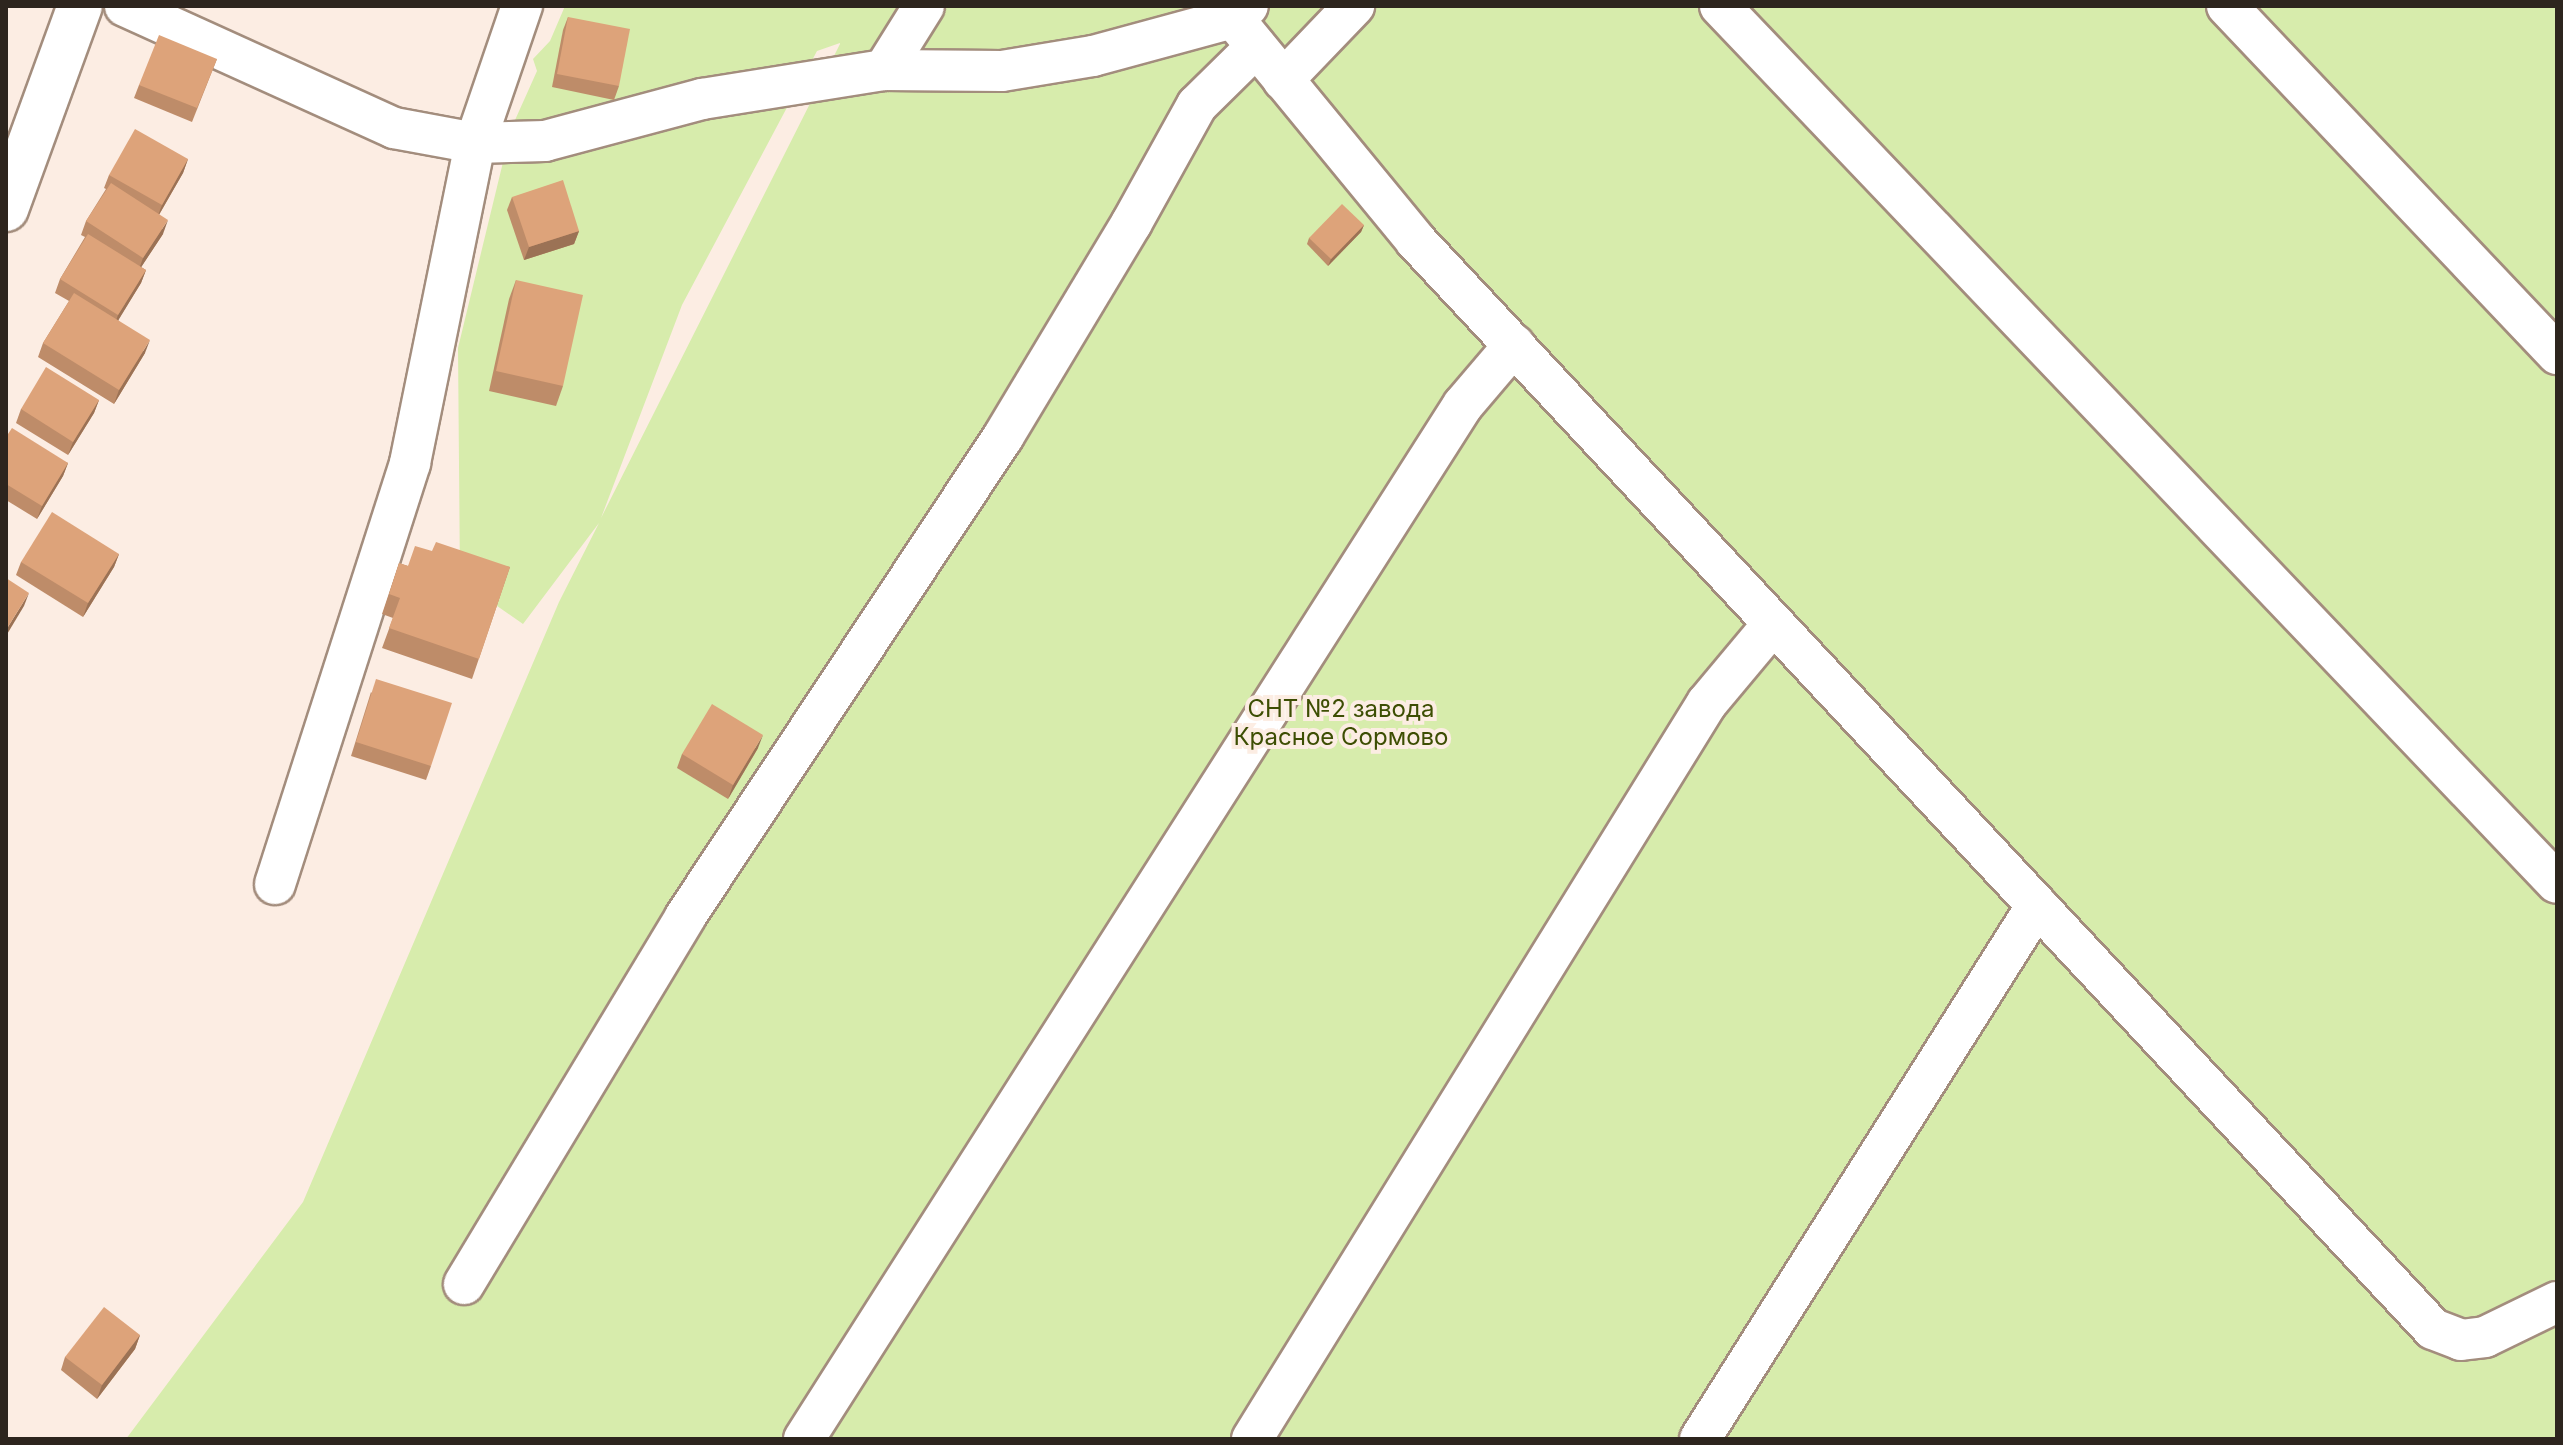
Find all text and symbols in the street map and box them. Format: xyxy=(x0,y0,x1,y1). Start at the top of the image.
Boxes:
park label: СНТ №2 завода Красное Сормово xyxy=(1233,695,1449,751)

